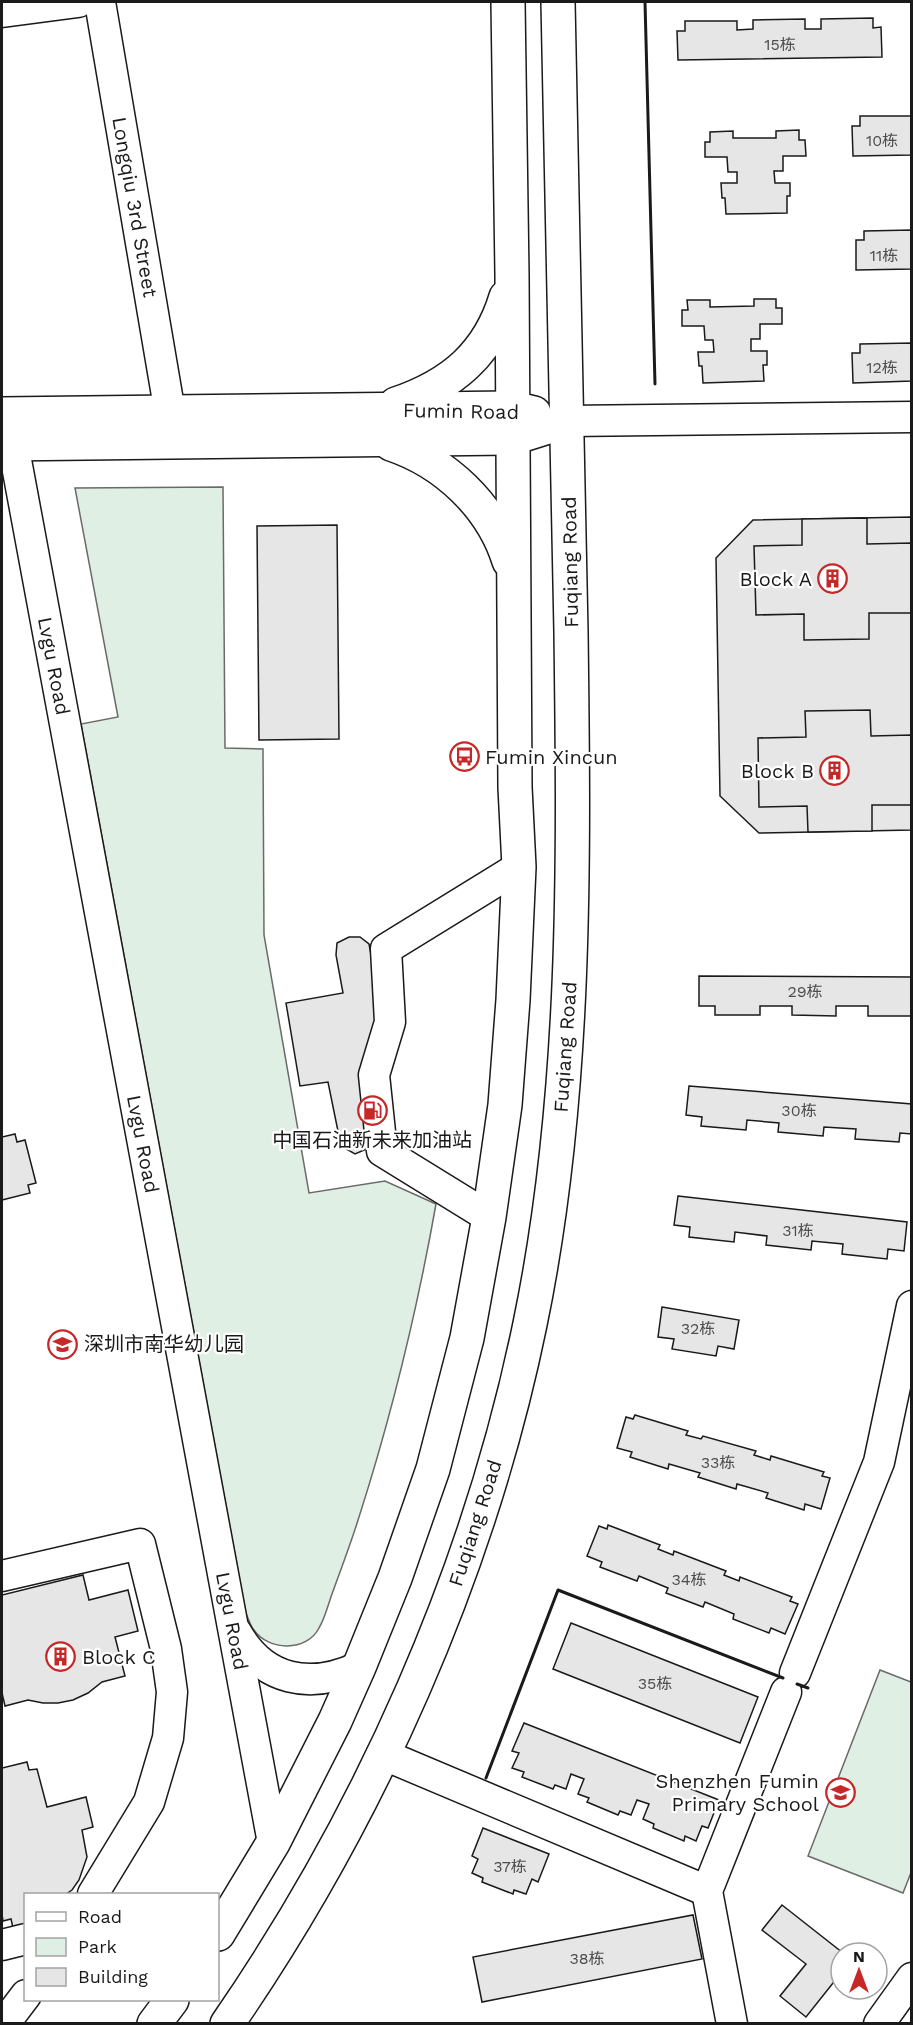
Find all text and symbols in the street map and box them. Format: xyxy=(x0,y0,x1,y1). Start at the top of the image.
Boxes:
house number: 15栋 xyxy=(764,35,796,54)
street label: Longqiu 3rd Street xyxy=(107,115,163,300)
house number: 10栋 xyxy=(866,131,898,150)
house number: 11栋 xyxy=(870,246,898,265)
house number: 12栋 xyxy=(866,358,898,377)
street label: Fumin Road xyxy=(403,398,519,424)
street label: Fuqiang Road xyxy=(557,496,583,628)
building icon: Block A xyxy=(817,563,849,595)
place label: Block A xyxy=(740,567,812,591)
street label: Lvgu Road xyxy=(33,615,75,717)
bus stop icon: Fumin Xincun xyxy=(448,741,480,773)
place label: Fumin Xincun xyxy=(485,745,618,769)
building icon: Block B xyxy=(819,755,851,787)
place label: Block B xyxy=(741,759,814,783)
street label: Fuqiang Road xyxy=(548,981,582,1113)
house number: 29栋 xyxy=(787,982,823,1001)
street label: Lvgu Road xyxy=(122,1093,164,1195)
fuel station icon: 中国石油新未来加油站 xyxy=(356,1094,388,1126)
house number: 30栋 xyxy=(781,1101,817,1120)
place label: 中国石油新未来加油站 xyxy=(272,1128,472,1152)
house number: 31栋 xyxy=(782,1221,814,1240)
house number: 32栋 xyxy=(681,1319,715,1338)
school or university icon: 深圳市南华幼儿园 xyxy=(47,1328,79,1360)
place label: 深圳市南华幼儿园 xyxy=(84,1332,244,1356)
house number: 33栋 xyxy=(701,1453,735,1472)
street label: Fuqiang Road xyxy=(443,1457,507,1589)
street label: Lvgu Road xyxy=(211,1570,253,1672)
house number: 34栋 xyxy=(671,1570,707,1589)
building icon: Block C xyxy=(45,1641,77,1673)
place label: Block C xyxy=(82,1645,156,1669)
house number: 35栋 xyxy=(638,1674,672,1693)
place label: Shenzhen Fumin Primary School xyxy=(656,1769,819,1816)
school or university icon: Shenzhen Fumin Primary School xyxy=(824,1777,856,1809)
house number: 37栋 xyxy=(493,1857,527,1876)
legend xyxy=(24,1893,219,2001)
text: Road xyxy=(78,1906,122,1927)
text: Park xyxy=(78,1936,117,1957)
north arrow xyxy=(829,1941,889,2001)
text: N xyxy=(853,1947,865,1966)
house number: 38栋 xyxy=(569,1949,605,1968)
text: Building xyxy=(78,1966,148,1987)

